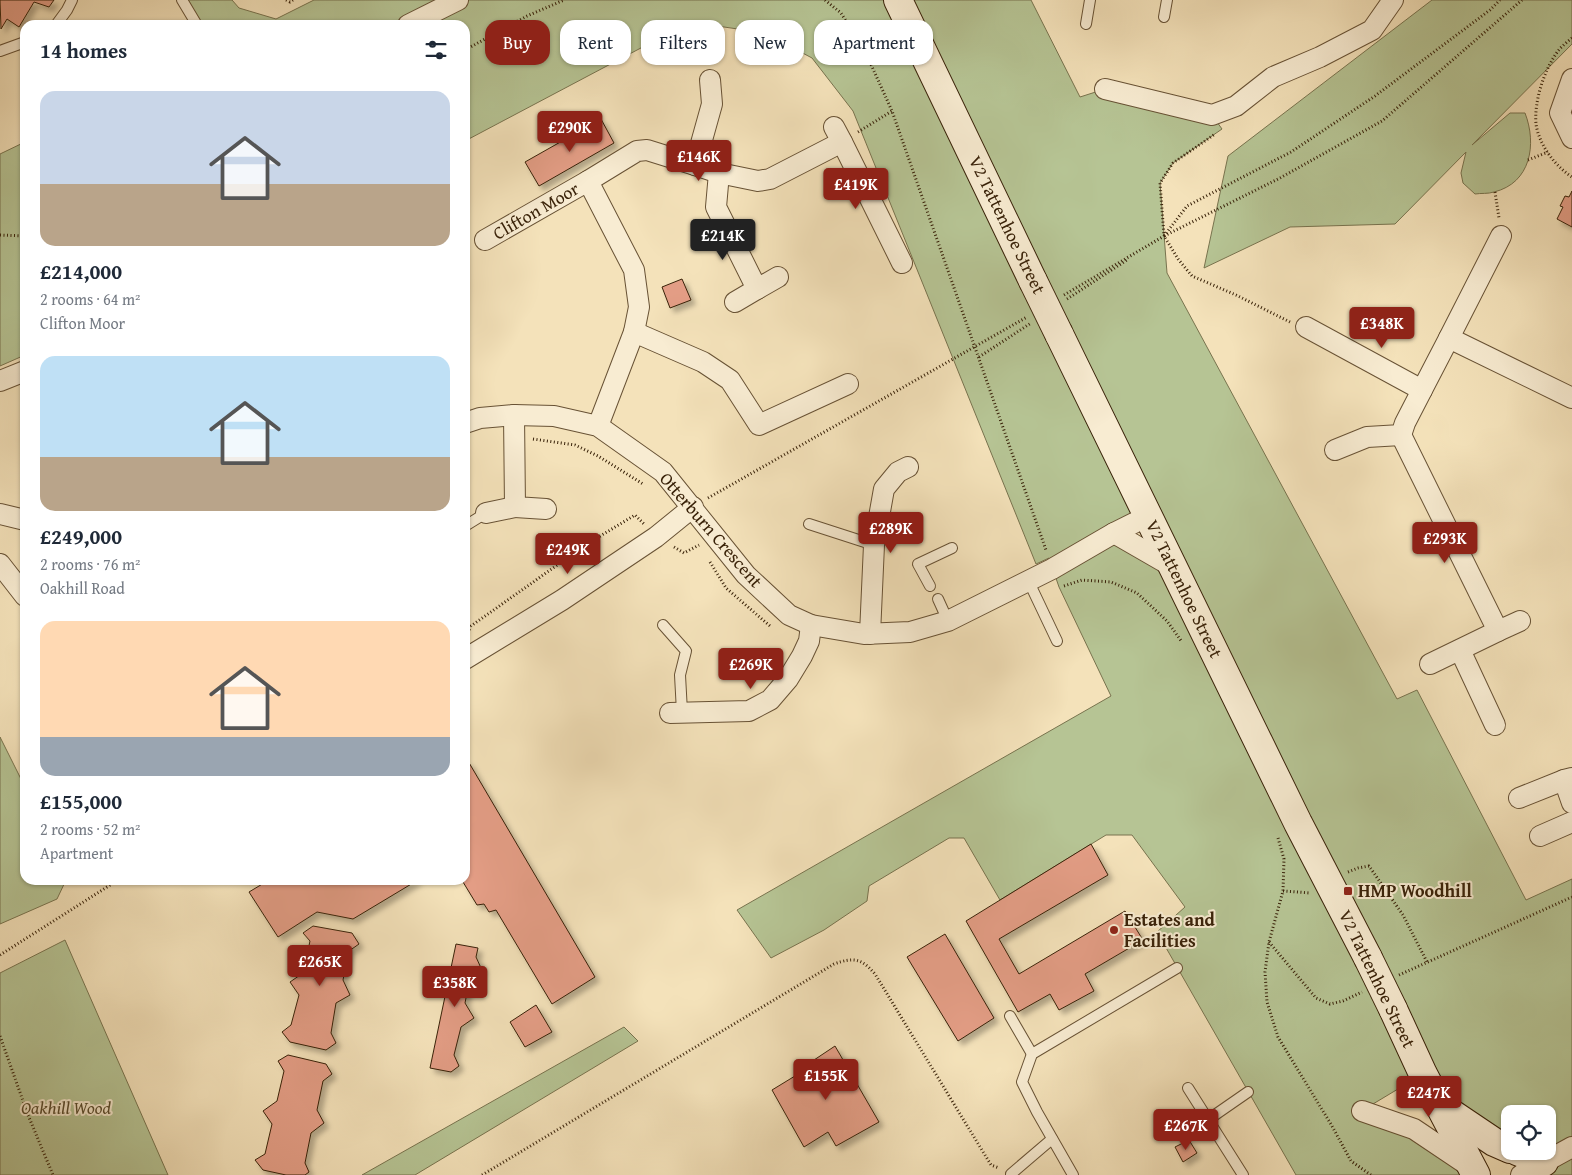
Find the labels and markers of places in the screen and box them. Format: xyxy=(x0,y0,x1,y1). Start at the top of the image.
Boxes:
pin: £290K xyxy=(535,110,605,153)
pin: £146K xyxy=(664,140,734,182)
pin: £419K xyxy=(821,168,891,210)
pin: £214K xyxy=(688,218,758,261)
pin: £348K xyxy=(1347,306,1417,349)
pin: £289K xyxy=(856,512,926,554)
pin: £293K xyxy=(1410,522,1480,564)
pin: £249K xyxy=(533,532,603,575)
pin: £269K xyxy=(716,648,786,690)
place label: HMP Woodhill xyxy=(1358,877,1472,904)
marker: HMP Woodhill xyxy=(1342,885,1354,897)
place label: Estates and Facilities xyxy=(1124,906,1216,954)
marker: Estates and Facilities xyxy=(1108,924,1120,936)
pin: £265K xyxy=(285,944,355,987)
pin: £358K xyxy=(420,966,490,1008)
pin: £155K xyxy=(791,1058,861,1101)
pin: £247K xyxy=(1394,1076,1464,1118)
pin: £267K xyxy=(1151,1108,1221,1151)

